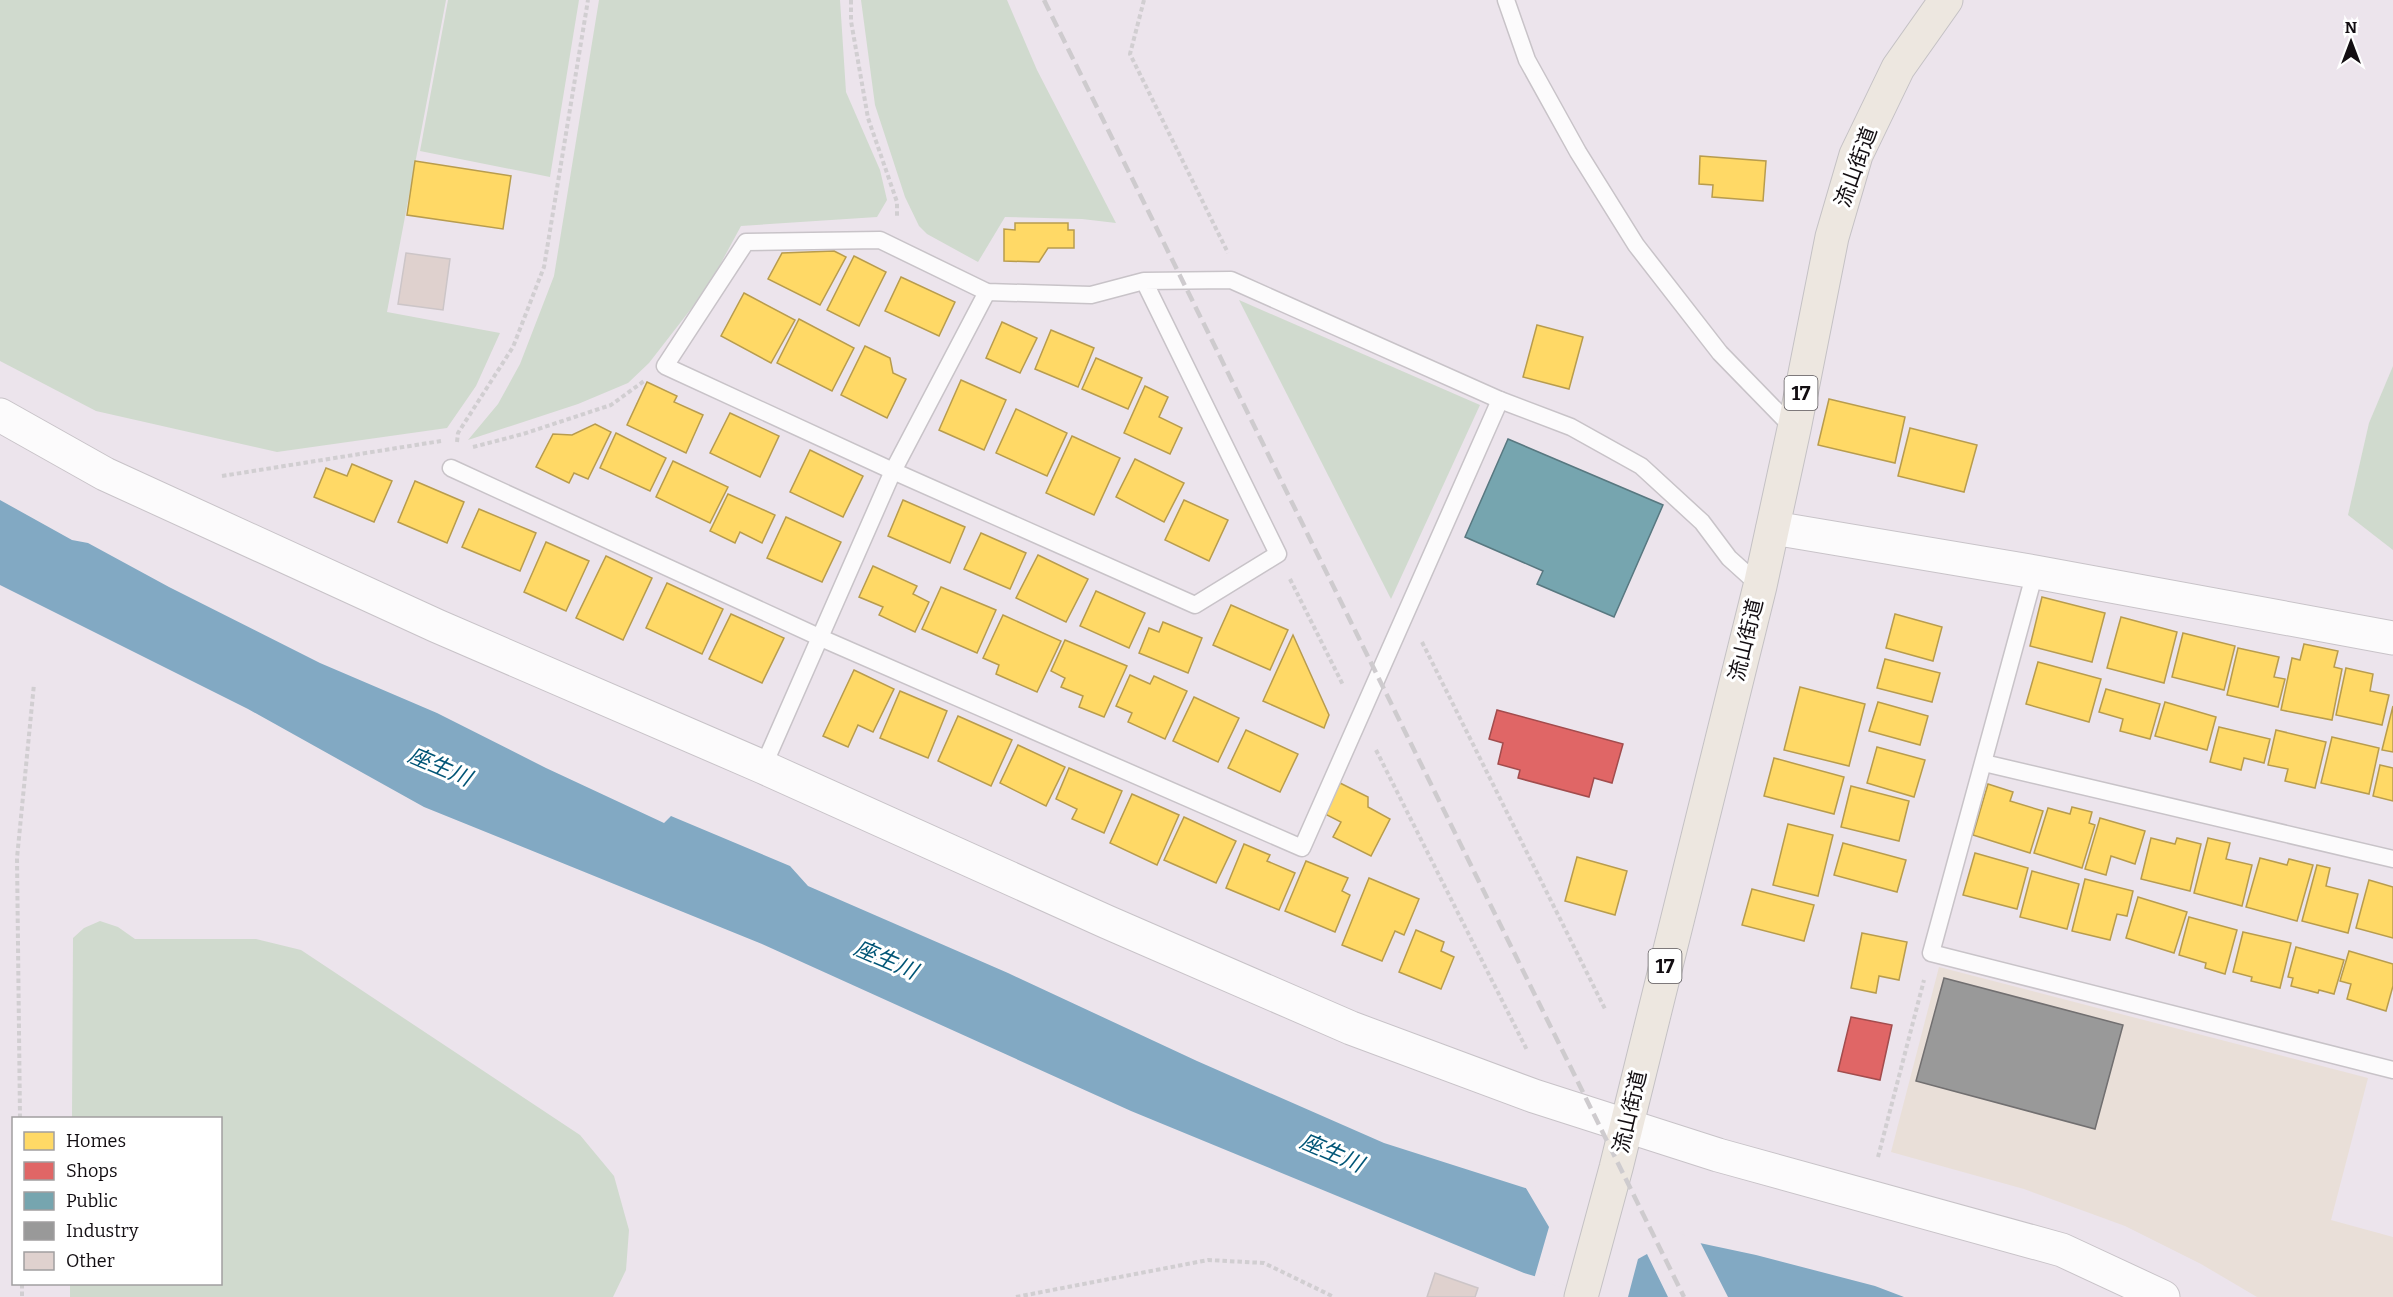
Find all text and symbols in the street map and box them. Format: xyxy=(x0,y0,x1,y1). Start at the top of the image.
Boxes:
north arrow xyxy=(2321,12,2381,72)
text: N xyxy=(2345,18,2357,37)
street label: 流山街道 xyxy=(1829,123,1883,211)
road number: 17 xyxy=(1784,376,1818,410)
street label: 流山街道 xyxy=(1723,596,1769,684)
water label: 座生川 xyxy=(404,741,477,793)
water label: 座生川 xyxy=(850,934,923,986)
road number: 17 xyxy=(1648,949,1682,983)
street label: 流山街道 xyxy=(1608,1068,1652,1156)
legend xyxy=(12,1117,222,1285)
water label: 座生川 xyxy=(1296,1127,1369,1179)
text: Homes xyxy=(66,1130,126,1152)
text: Shops xyxy=(66,1160,118,1182)
text: Public xyxy=(66,1190,118,1212)
text: Industry xyxy=(66,1220,139,1242)
text: Other xyxy=(66,1250,115,1272)

